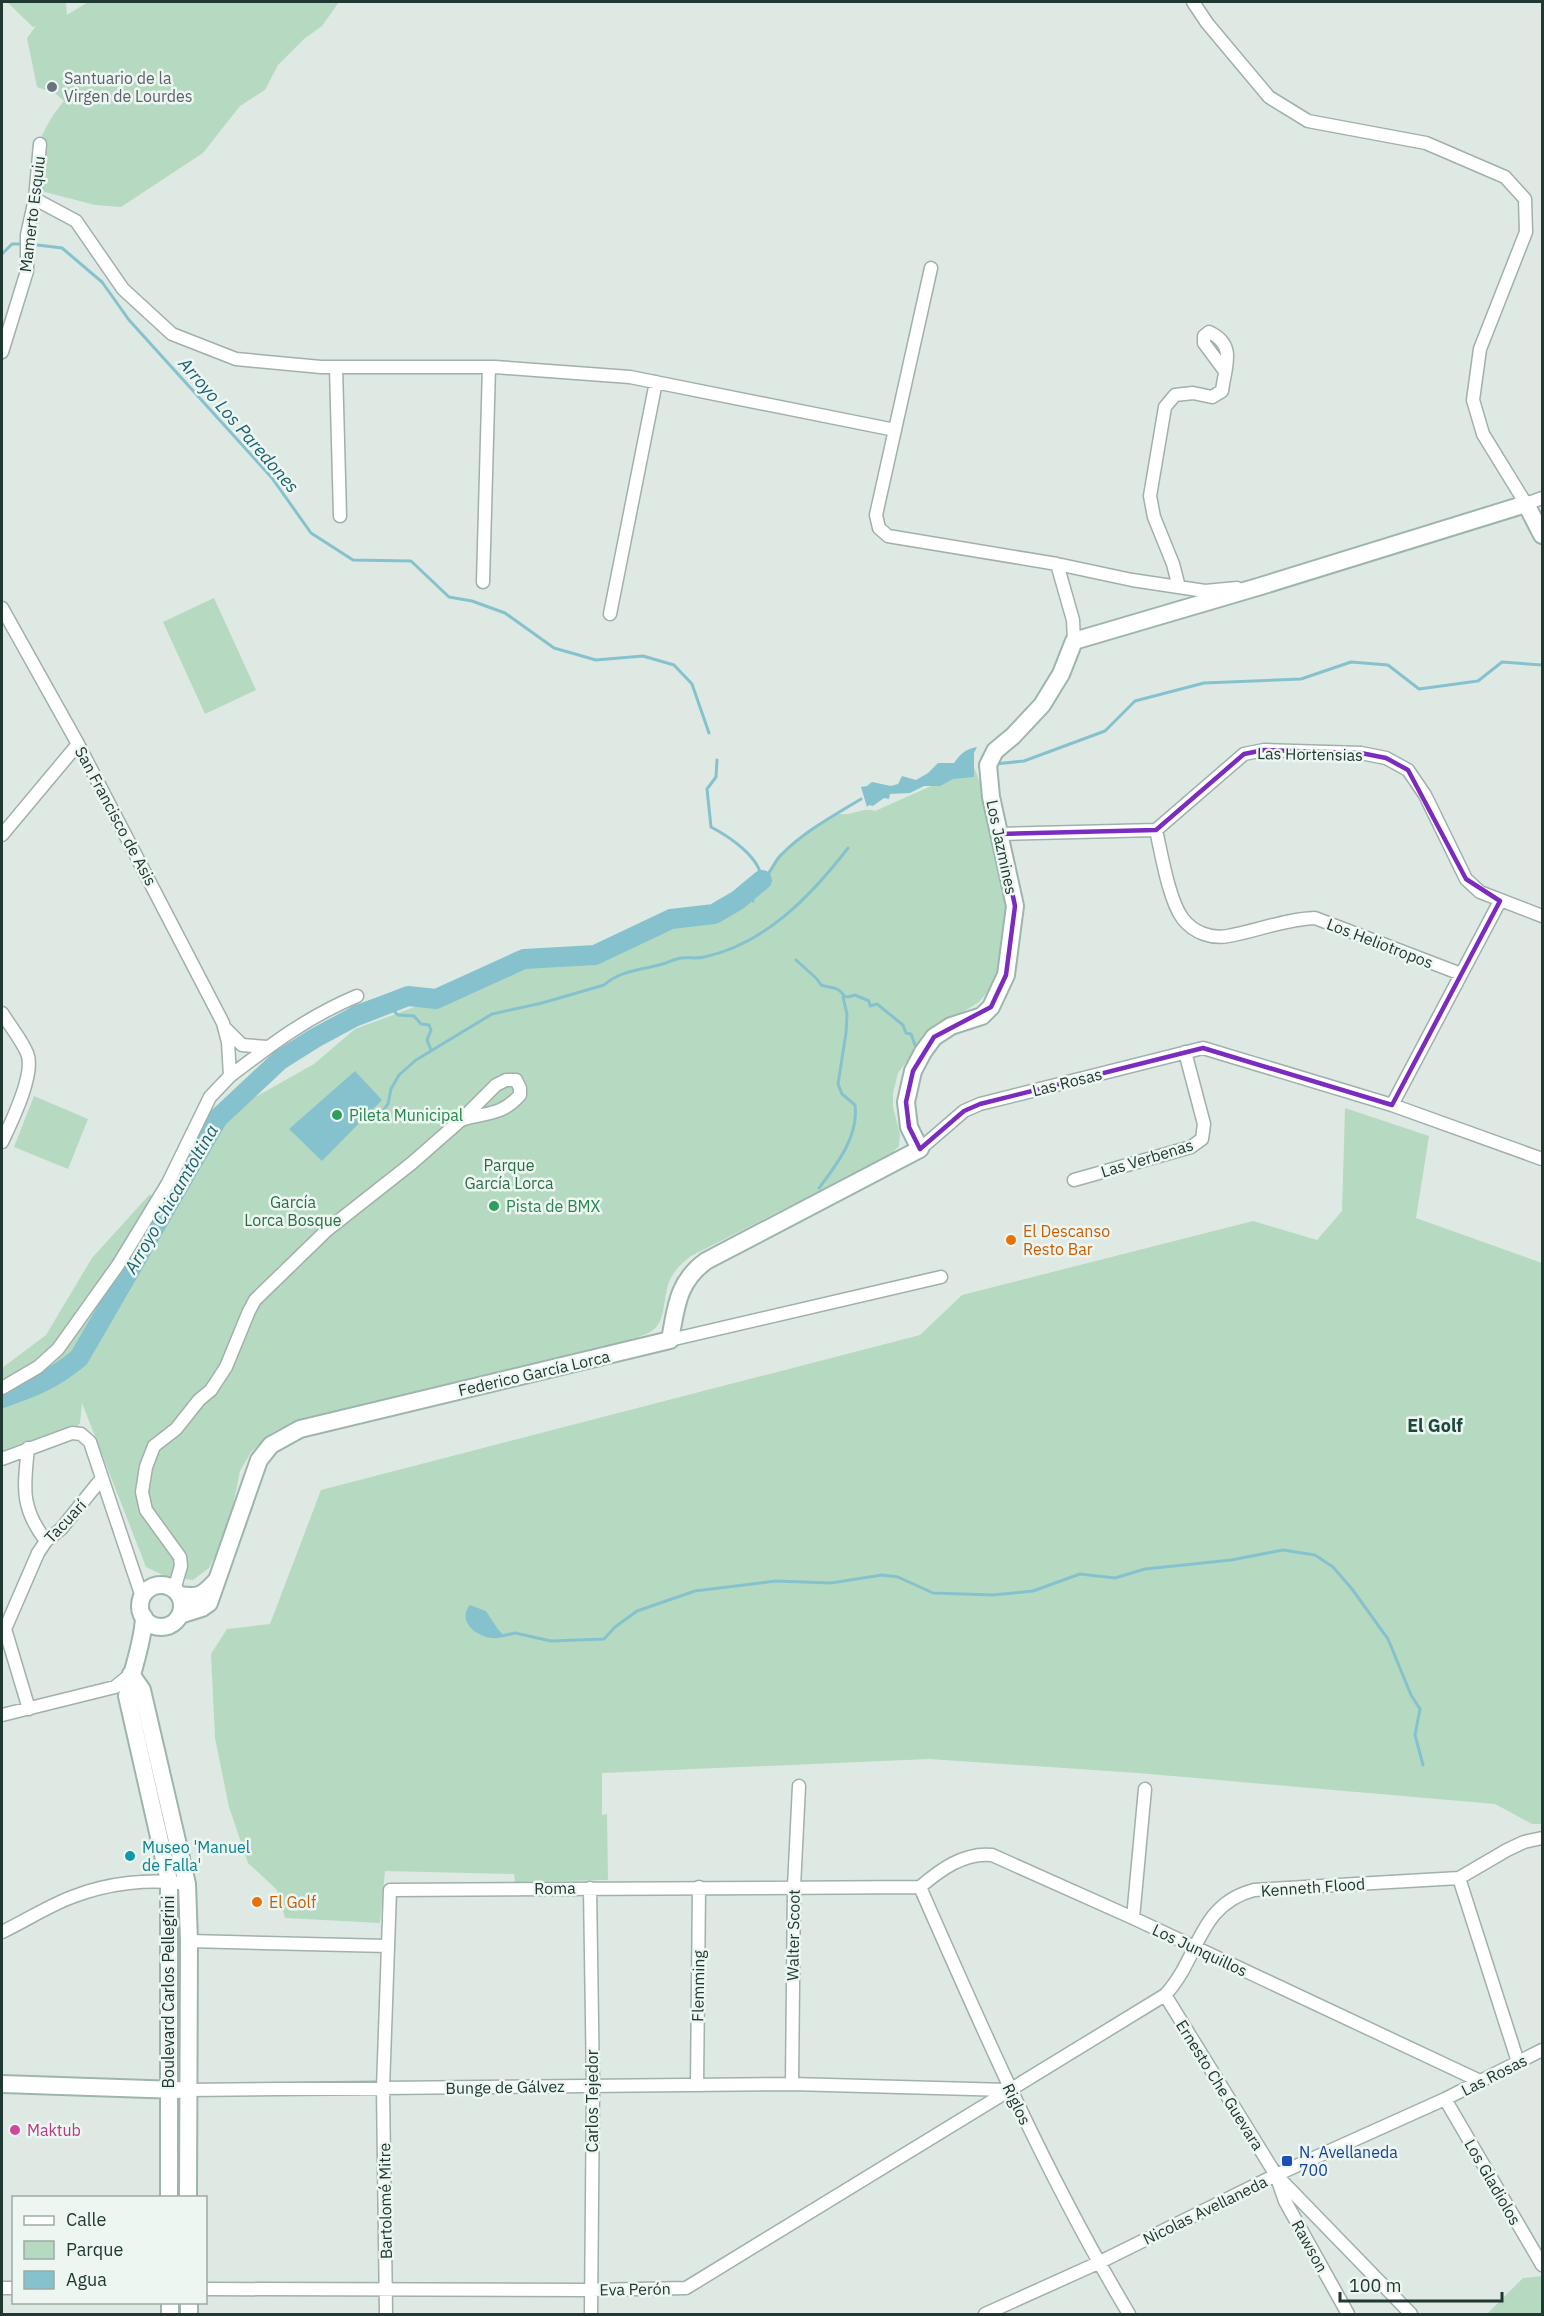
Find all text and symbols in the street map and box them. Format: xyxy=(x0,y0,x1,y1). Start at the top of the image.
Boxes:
place label: Santuario de la Virgen de Lourdes xyxy=(64,68,193,106)
marker: Santuario de la Virgen de Lourdes xyxy=(45,80,59,94)
street label: Mamerto Esquiu xyxy=(15,155,49,273)
water label: Arroyo Los Paredones xyxy=(173,352,304,498)
street label: San Francisco de Asis xyxy=(71,743,161,889)
street label: Las Hortensias xyxy=(1257,743,1363,765)
street label: Los Jazmines xyxy=(982,798,1022,896)
street label: Los Heliotropos xyxy=(1324,914,1436,972)
street label: Las Rosas xyxy=(1030,1064,1104,1100)
place label: Pileta Municipal xyxy=(349,1105,463,1125)
marker: Pileta Municipal xyxy=(330,1108,344,1122)
water label: Arroyo Chicamtoltina xyxy=(119,1120,223,1278)
street label: Las Verbenas xyxy=(1098,1134,1196,1182)
park label: Parque García Lorca xyxy=(464,1155,554,1193)
park label: García Lorca Bosque xyxy=(244,1192,342,1230)
place label: Pista de BMX xyxy=(506,1196,601,1216)
marker: Pista de BMX xyxy=(487,1199,501,1213)
place label: El Descanso Resto Bar xyxy=(1023,1221,1110,1259)
marker: El Descanso Resto Bar xyxy=(1004,1233,1018,1247)
street label: Federico García Lorca xyxy=(456,1346,612,1400)
district label: El Golf xyxy=(1407,1414,1463,1437)
street label: Tacuarí xyxy=(40,1495,90,1547)
place label: Museo 'Manuel de Falla' xyxy=(142,1837,250,1875)
marker: Museo 'Manuel de Falla' xyxy=(123,1849,137,1863)
street label: Kenneth Flood xyxy=(1260,1873,1366,1901)
street label: Roma xyxy=(534,1878,576,1898)
street label: Walter Scoot xyxy=(782,1889,804,1981)
place label: El Golf xyxy=(269,1892,316,1912)
marker: El Golf xyxy=(250,1895,264,1909)
street label: Boulevard Carlos Pellegrini xyxy=(158,1896,178,2088)
street label: Los Junquillos xyxy=(1149,1919,1251,1981)
street label: Flemming xyxy=(687,1950,709,2022)
street label: Ernesto Che Guevara xyxy=(1172,2016,1268,2154)
street label: Carlos Tejedor xyxy=(582,2049,602,2153)
street label: Las Rosas xyxy=(1458,2050,1530,2100)
street label: Bunge de Gálvez xyxy=(445,2076,565,2098)
street label: Riglos xyxy=(998,2080,1036,2128)
place label: Maktub xyxy=(27,2120,81,2140)
marker: Maktub xyxy=(8,2123,22,2137)
street label: Los Gladiolos xyxy=(1460,2136,1526,2228)
street label: Bartolomé Mitre xyxy=(374,2142,396,2259)
place label: N. Avellaneda 700 xyxy=(1299,2142,1398,2180)
marker: N. Avellaneda 700 xyxy=(1280,2154,1294,2168)
street label: Nicolas Avellaneda xyxy=(1139,2171,1271,2249)
legend xyxy=(12,2196,207,2304)
text: Calle xyxy=(66,2208,106,2231)
street label: Rawson xyxy=(1288,2216,1332,2276)
text: Parque xyxy=(66,2238,124,2261)
scale bar xyxy=(1340,2265,1502,2303)
text: Agua xyxy=(66,2268,107,2291)
text: 100 m xyxy=(1349,2274,1401,2297)
street label: Eva Perón xyxy=(599,2278,671,2300)

